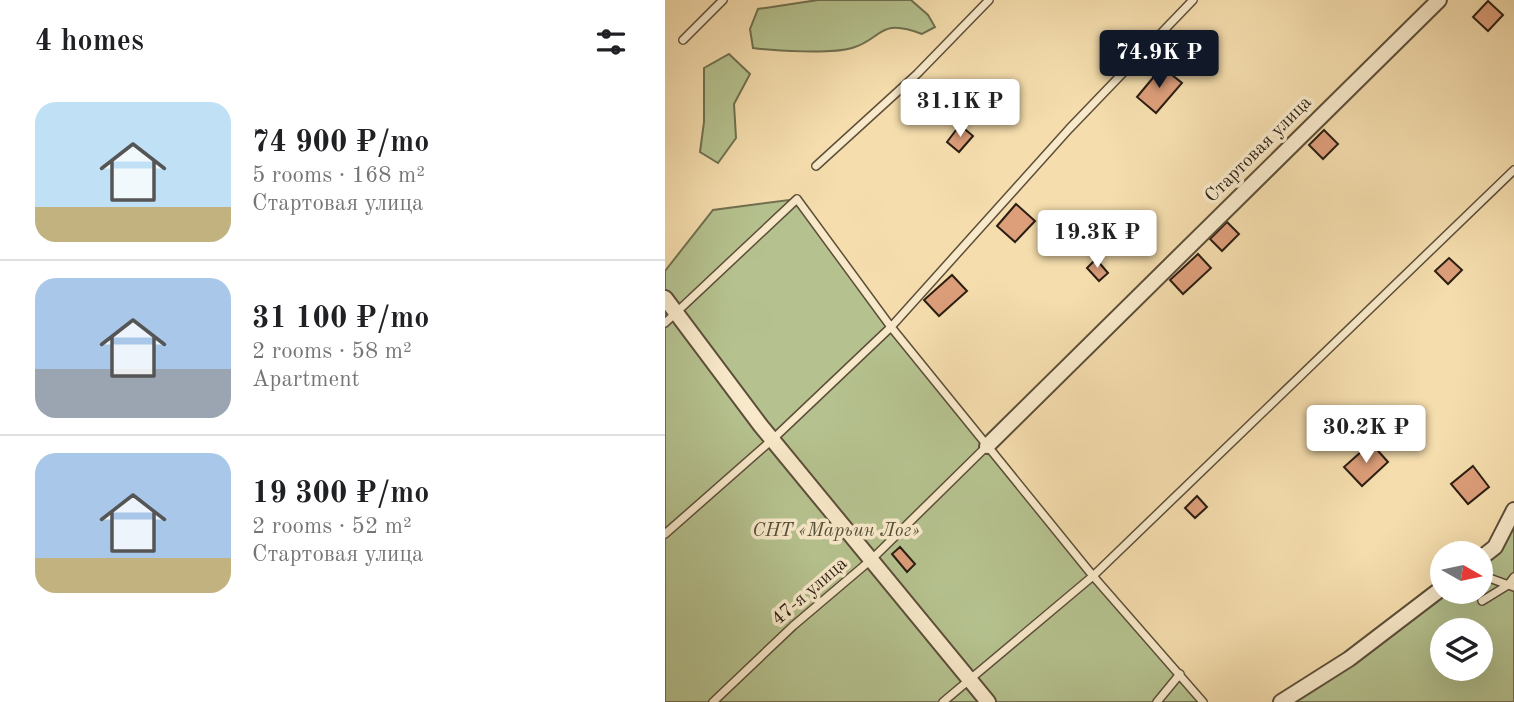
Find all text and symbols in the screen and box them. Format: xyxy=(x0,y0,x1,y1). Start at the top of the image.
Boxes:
icon: filters xyxy=(592,23,630,61)
text: 4 homes xyxy=(35,27,144,57)
pin: 74.9K ₽ xyxy=(1094,31,1224,90)
text: 74.9K ₽ xyxy=(1116,41,1202,64)
pin: 31.1K ₽ xyxy=(895,80,1025,139)
text: 31.1K ₽ xyxy=(917,90,1003,113)
street label: Стартовая улица xyxy=(1202,93,1316,207)
text: 74 900 ₽/mo xyxy=(252,128,429,158)
icon: home xyxy=(91,130,175,214)
text: 5 rooms · 168 m² xyxy=(252,164,425,187)
text: Стартовая улица xyxy=(252,192,423,215)
pin: 19.3K ₽ xyxy=(1032,210,1162,270)
text: 19.3K ₽ xyxy=(1054,221,1140,244)
text: 31 100 ₽/mo xyxy=(252,304,429,334)
icon: home xyxy=(91,306,175,390)
text: 2 rooms · 58 m² xyxy=(252,340,412,363)
text: Apartment xyxy=(252,368,360,391)
pin: 30.2K ₽ xyxy=(1301,406,1431,465)
text: 30.2K ₽ xyxy=(1323,416,1409,439)
text: 19 300 ₽/mo xyxy=(252,479,429,509)
icon: home xyxy=(91,481,175,565)
text: 2 rooms · 52 m² xyxy=(252,515,412,538)
park label: СНТ «Марьин Лог» xyxy=(752,522,920,541)
north arrow xyxy=(1430,541,1493,604)
map controls xyxy=(1430,541,1493,681)
text: Стартовая улица xyxy=(252,543,423,566)
street label: 47-я улица xyxy=(769,554,852,630)
button: layers xyxy=(1430,618,1493,681)

